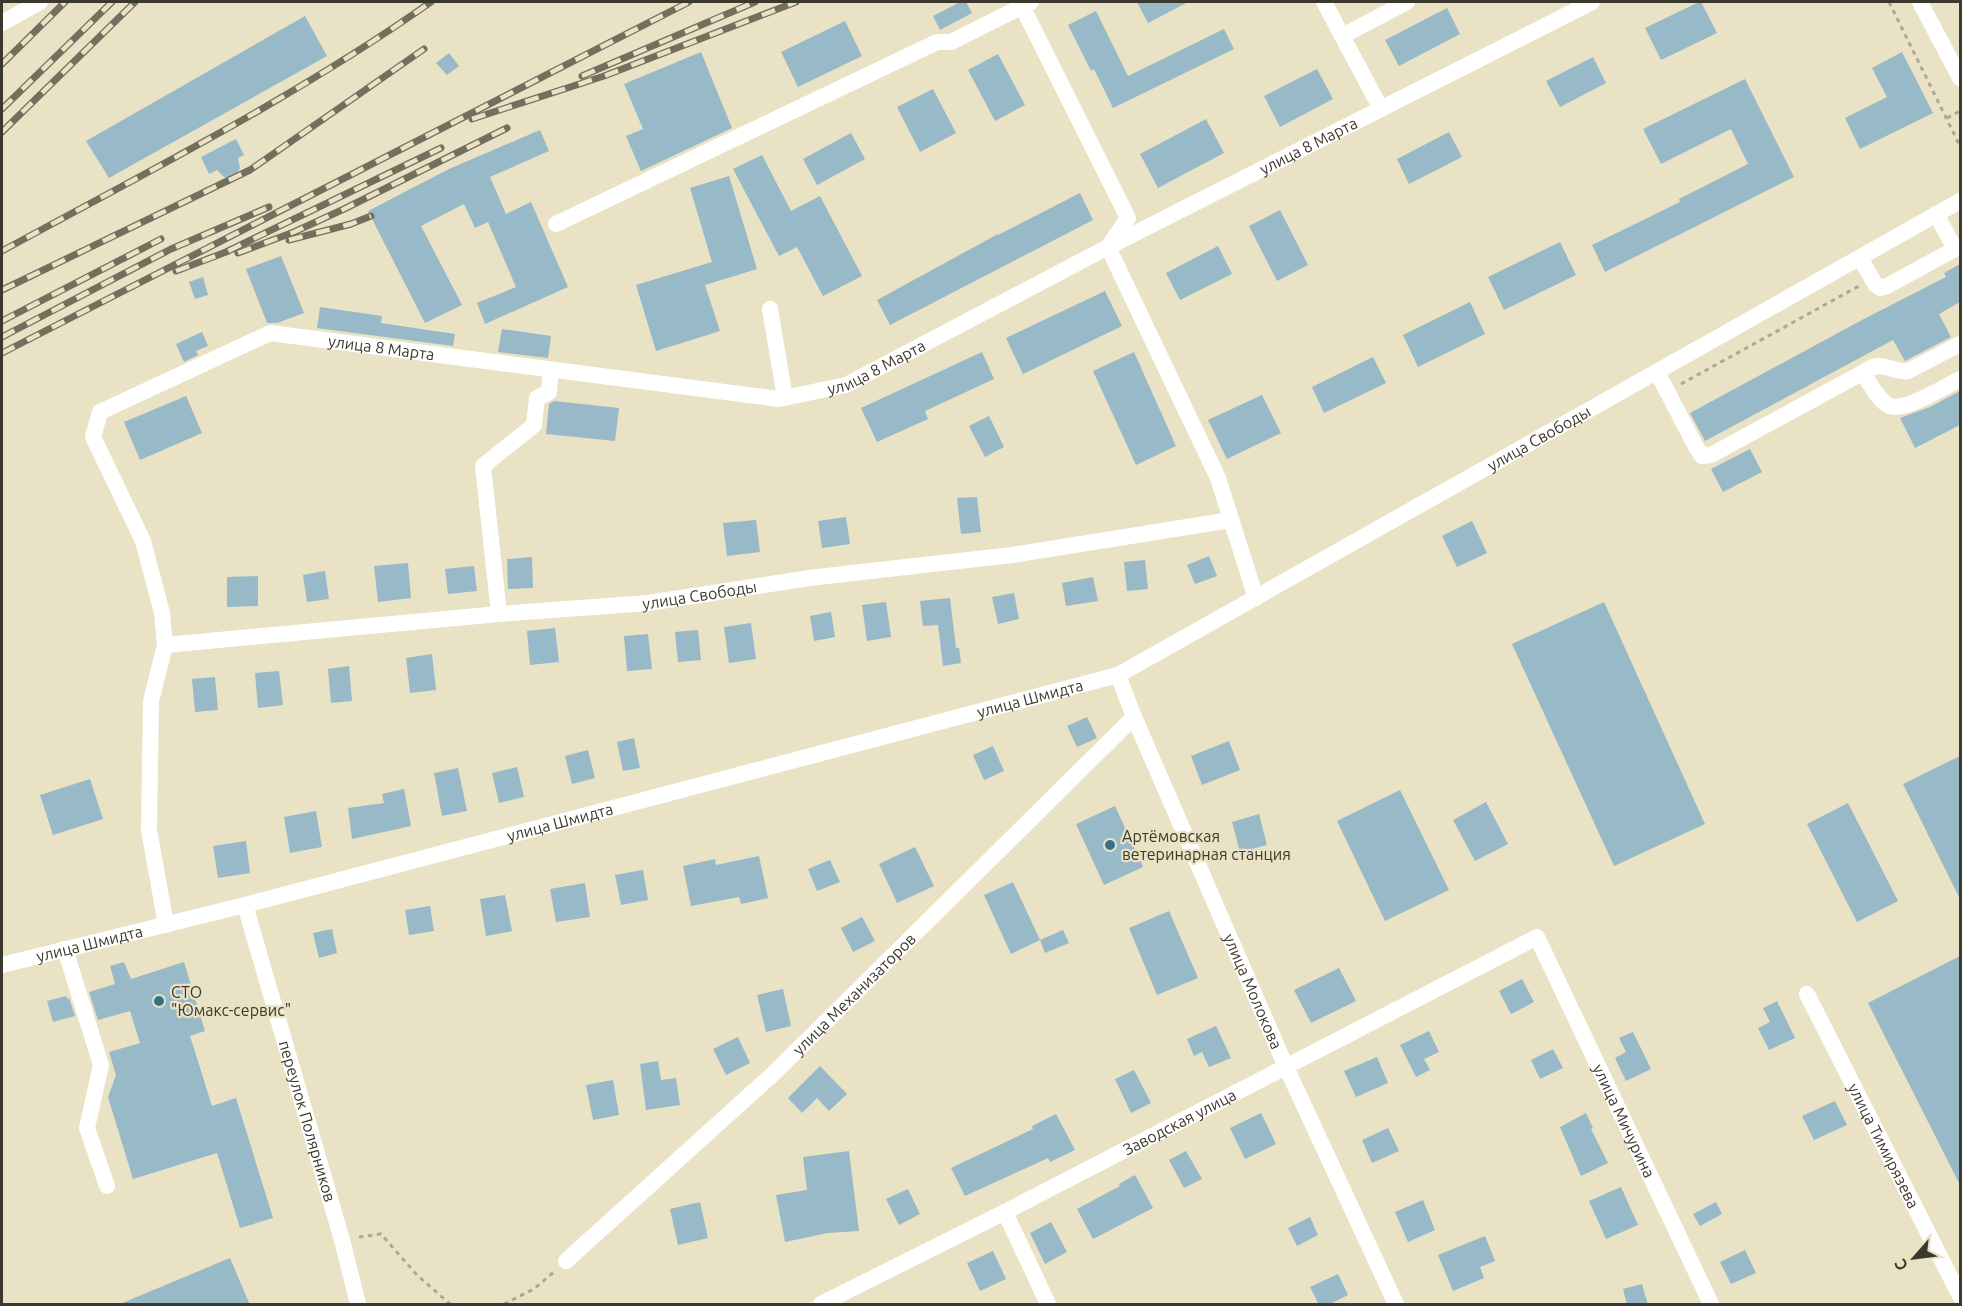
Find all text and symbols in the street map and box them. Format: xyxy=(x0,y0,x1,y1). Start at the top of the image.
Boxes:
street label: улица 8 Марта xyxy=(1256,113,1360,178)
street label: улица 8 Марта xyxy=(327,332,436,363)
street label: улица 8 Марта xyxy=(826,336,928,398)
street label: улица Свободы xyxy=(1484,402,1594,474)
street label: улица Свободы xyxy=(642,577,758,612)
street label: улица Шмидта xyxy=(975,676,1085,721)
street label: улица Шмидта xyxy=(505,799,615,845)
place label: Артёмовская ветеринарная станция xyxy=(1122,827,1291,863)
marker: Артёмовская ветеринарная станция xyxy=(1103,838,1117,852)
street label: улица Шмидта xyxy=(34,922,144,965)
street label: улица Механизаторов xyxy=(789,929,919,1058)
street label: улица Молокова xyxy=(1220,931,1286,1052)
place label: СТО "Юмакс-сервис" xyxy=(171,983,291,1019)
marker: СТО "Юмакс-сервис" xyxy=(152,994,166,1008)
street label: переулок Полярников xyxy=(276,1038,339,1204)
street label: улица Мичурина xyxy=(1590,1061,1659,1180)
street label: улица Тимирязева xyxy=(1845,1080,1923,1211)
street label: Заводская улица xyxy=(1120,1085,1239,1159)
north arrow xyxy=(1884,1228,1944,1288)
text: С xyxy=(1890,1256,1911,1274)

